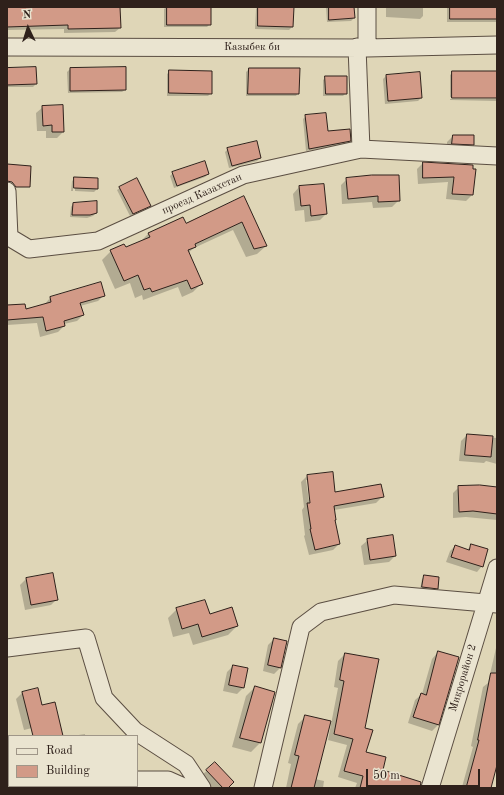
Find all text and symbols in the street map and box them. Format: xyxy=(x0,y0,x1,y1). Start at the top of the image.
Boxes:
north arrow xyxy=(8,8,48,48)
text: N xyxy=(23,10,32,21)
street label: Казыбек би xyxy=(224,40,280,54)
street label: проезд Казахстан xyxy=(160,170,244,218)
street label: Микрорайон 2 xyxy=(446,643,480,713)
legend xyxy=(8,735,138,787)
text: Road xyxy=(46,745,73,757)
scale bar xyxy=(368,761,482,787)
text: Building xyxy=(46,765,90,777)
text: 50 m xyxy=(373,770,400,782)

